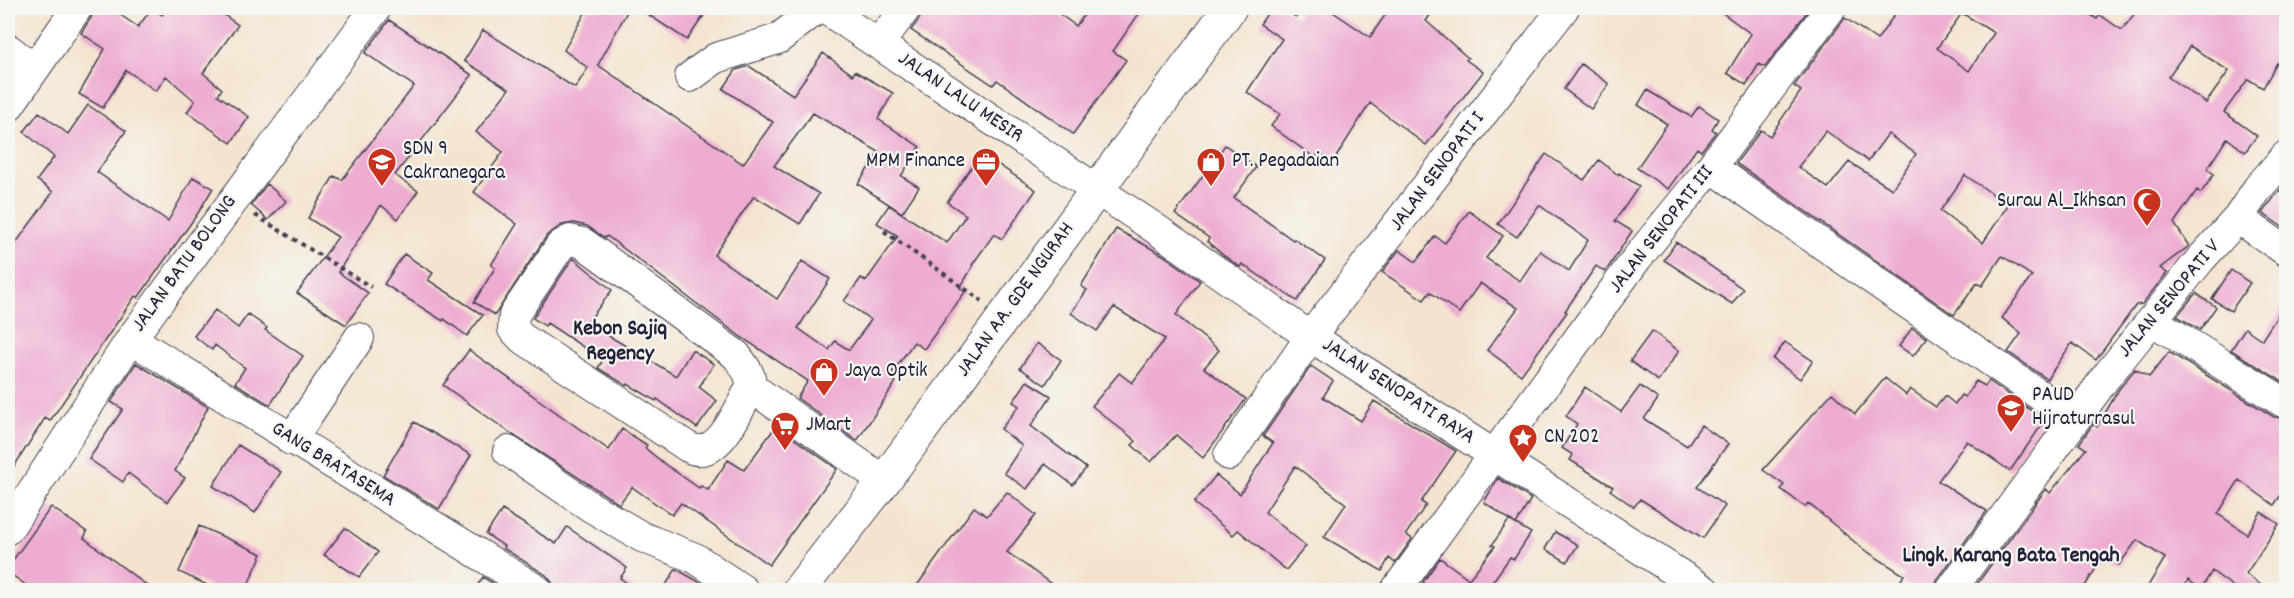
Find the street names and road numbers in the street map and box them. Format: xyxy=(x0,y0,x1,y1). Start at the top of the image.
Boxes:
street label: JALAN LALU MESIR xyxy=(891,45,1029,151)
street label: JALAN SENOPATI I xyxy=(1383,106,1493,238)
street label: JALAN SENOPATI III xyxy=(1602,159,1722,301)
street label: JALAN BATU BOLONG xyxy=(125,189,245,339)
street label: JALAN AA. GDE NGURAH xyxy=(950,216,1082,384)
street label: JALAN SENOPATI V xyxy=(2111,233,2229,365)
street label: JALAN SENOPATI RAYA xyxy=(1316,331,1480,453)
street label: GANG BRATASEMA xyxy=(265,415,401,515)

